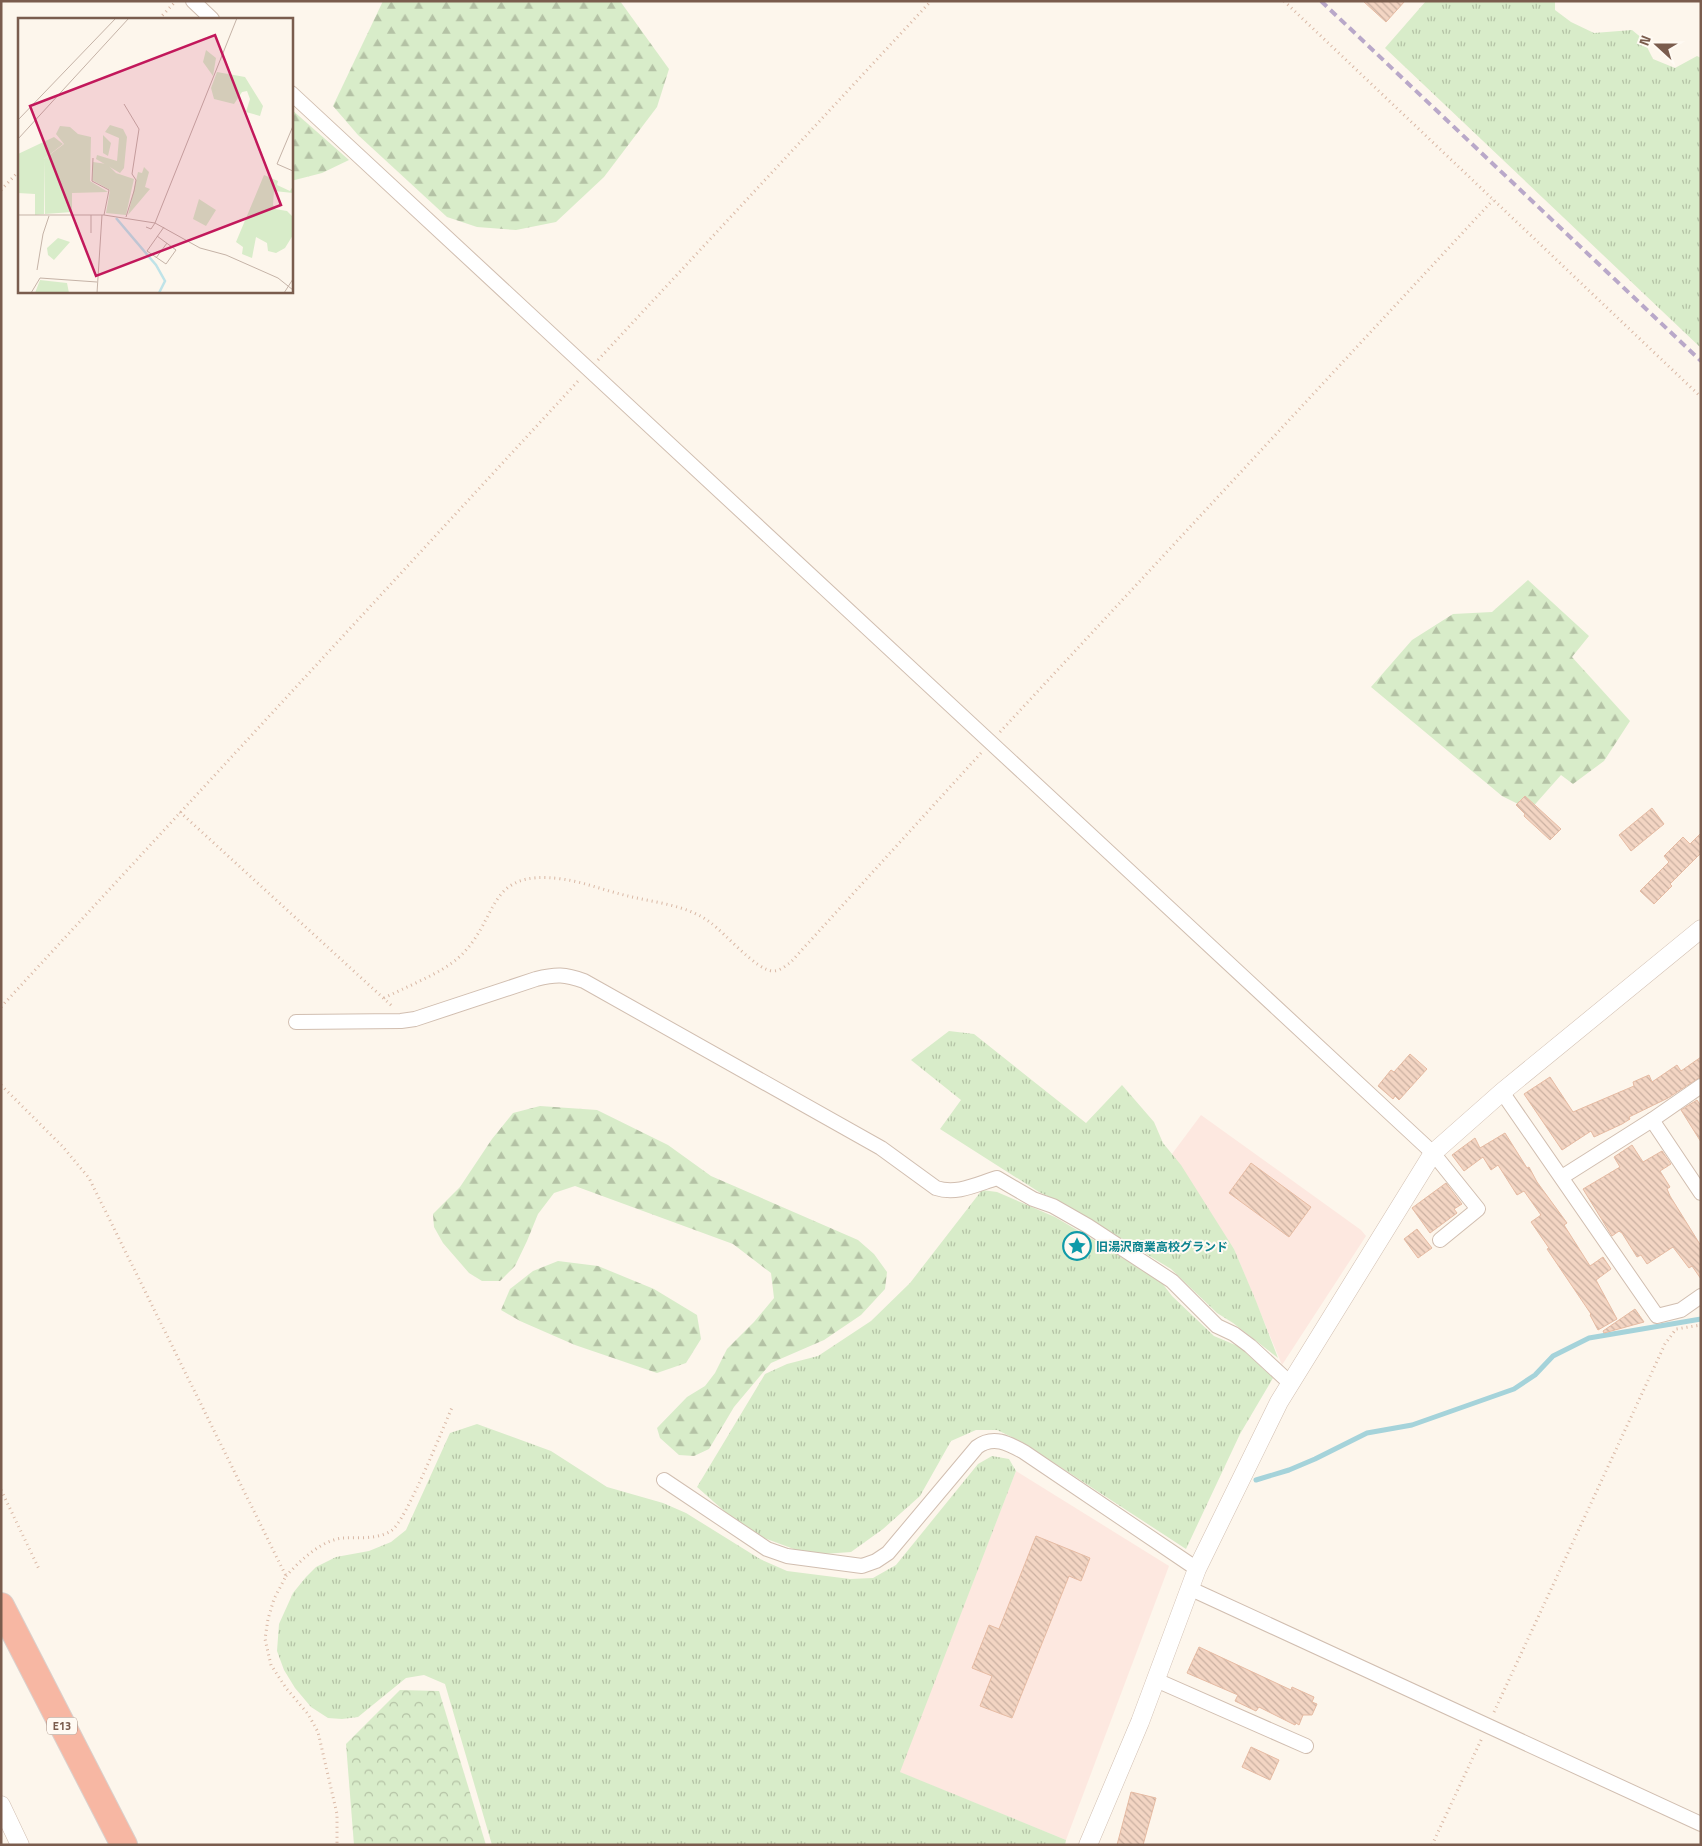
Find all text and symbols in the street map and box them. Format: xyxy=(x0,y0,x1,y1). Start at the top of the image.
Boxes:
inset map xyxy=(18,18,292,292)
north arrow xyxy=(1632,20,1682,70)
text: N xyxy=(1633,32,1656,48)
place icon: 旧湯沢商業高校グランド xyxy=(1062,1231,1092,1261)
place label: 旧湯沢商業高校グランド xyxy=(1096,1237,1228,1256)
road number: E13 xyxy=(47,1718,77,1734)

